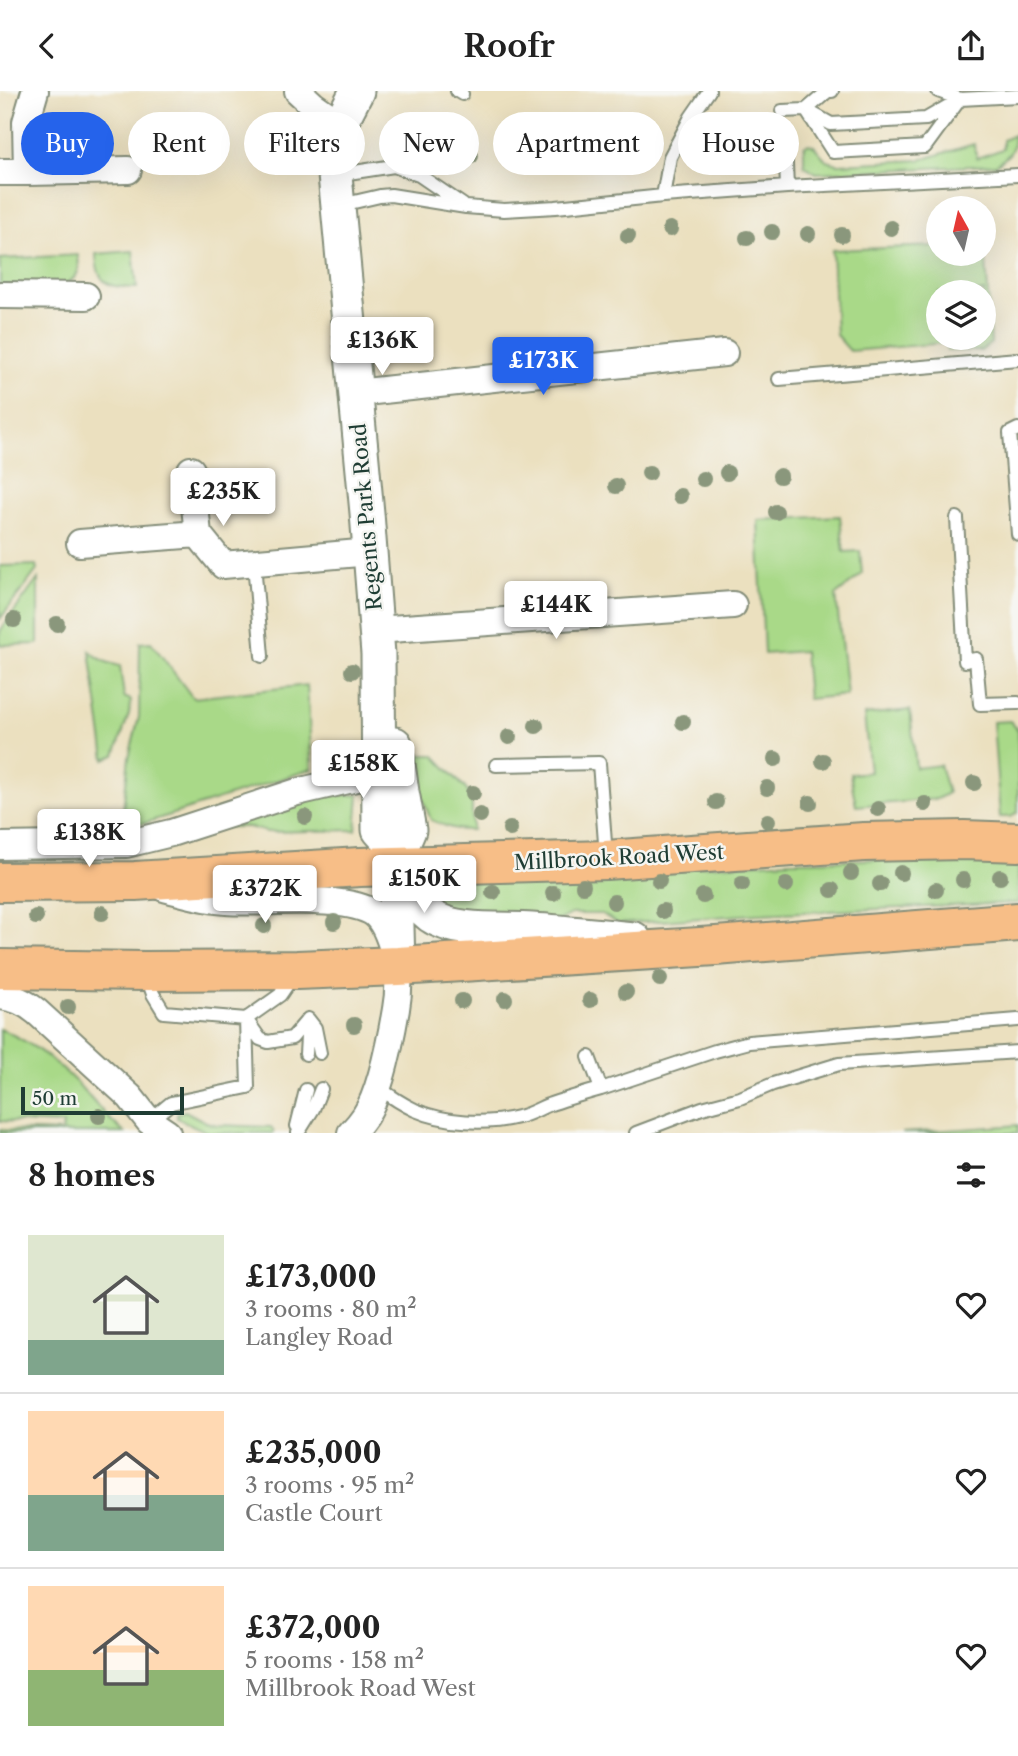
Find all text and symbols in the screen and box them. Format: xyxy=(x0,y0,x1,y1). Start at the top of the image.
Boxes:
text: Roofr xyxy=(463,26,555,65)
icon: back xyxy=(28,27,66,65)
icon: share xyxy=(952,27,990,65)
chip: Buy xyxy=(21,112,114,175)
chip: Rent xyxy=(128,112,230,175)
chip: Filters xyxy=(244,112,365,175)
chip: New xyxy=(379,112,479,175)
chip: Apartment xyxy=(493,112,664,175)
chip: House xyxy=(678,112,799,175)
north arrow xyxy=(926,196,996,266)
map controls xyxy=(926,196,996,350)
button: layers xyxy=(926,280,996,350)
pin: £136K xyxy=(333,317,431,377)
text: £136K xyxy=(347,326,417,354)
pin: £173K xyxy=(494,337,592,397)
text: £173K xyxy=(508,346,578,374)
street label: Regents Park Road xyxy=(345,422,387,612)
pin: £235K xyxy=(174,469,272,528)
text: £235K xyxy=(186,477,260,505)
pin: £144K xyxy=(507,581,605,641)
text: £144K xyxy=(520,590,592,618)
pin: £158K xyxy=(314,741,412,800)
text: £158K xyxy=(327,749,399,777)
pin: £138K xyxy=(40,809,138,869)
text: £138K xyxy=(53,818,125,846)
street label: Millbrook Road West xyxy=(513,839,725,875)
pin: £150K xyxy=(375,855,473,915)
text: £150K xyxy=(388,864,460,892)
pin: £372K xyxy=(216,865,314,925)
text: £372K xyxy=(229,874,301,902)
scale bar xyxy=(21,1084,184,1116)
text: 50 m xyxy=(32,1087,77,1110)
icon: filters xyxy=(952,1156,990,1194)
text: 8 homes xyxy=(28,1157,155,1194)
text: £173,000 xyxy=(245,1258,377,1295)
icon: home xyxy=(84,1263,168,1347)
icon: heart xyxy=(952,1286,990,1324)
text: 3 rooms · 80 m² xyxy=(245,1295,417,1323)
text: Langley Road xyxy=(245,1323,393,1351)
text: £235,000 xyxy=(245,1434,382,1471)
icon: home xyxy=(84,1439,168,1523)
icon: heart xyxy=(952,1462,990,1500)
text: 3 rooms · 95 m² xyxy=(245,1471,414,1499)
text: Castle Court xyxy=(245,1499,383,1527)
text: £372,000 xyxy=(245,1609,381,1646)
icon: home xyxy=(84,1614,168,1698)
icon: heart xyxy=(952,1637,990,1675)
text: 5 rooms · 158 m² xyxy=(245,1646,424,1674)
text: Millbrook Road West xyxy=(245,1674,476,1702)

